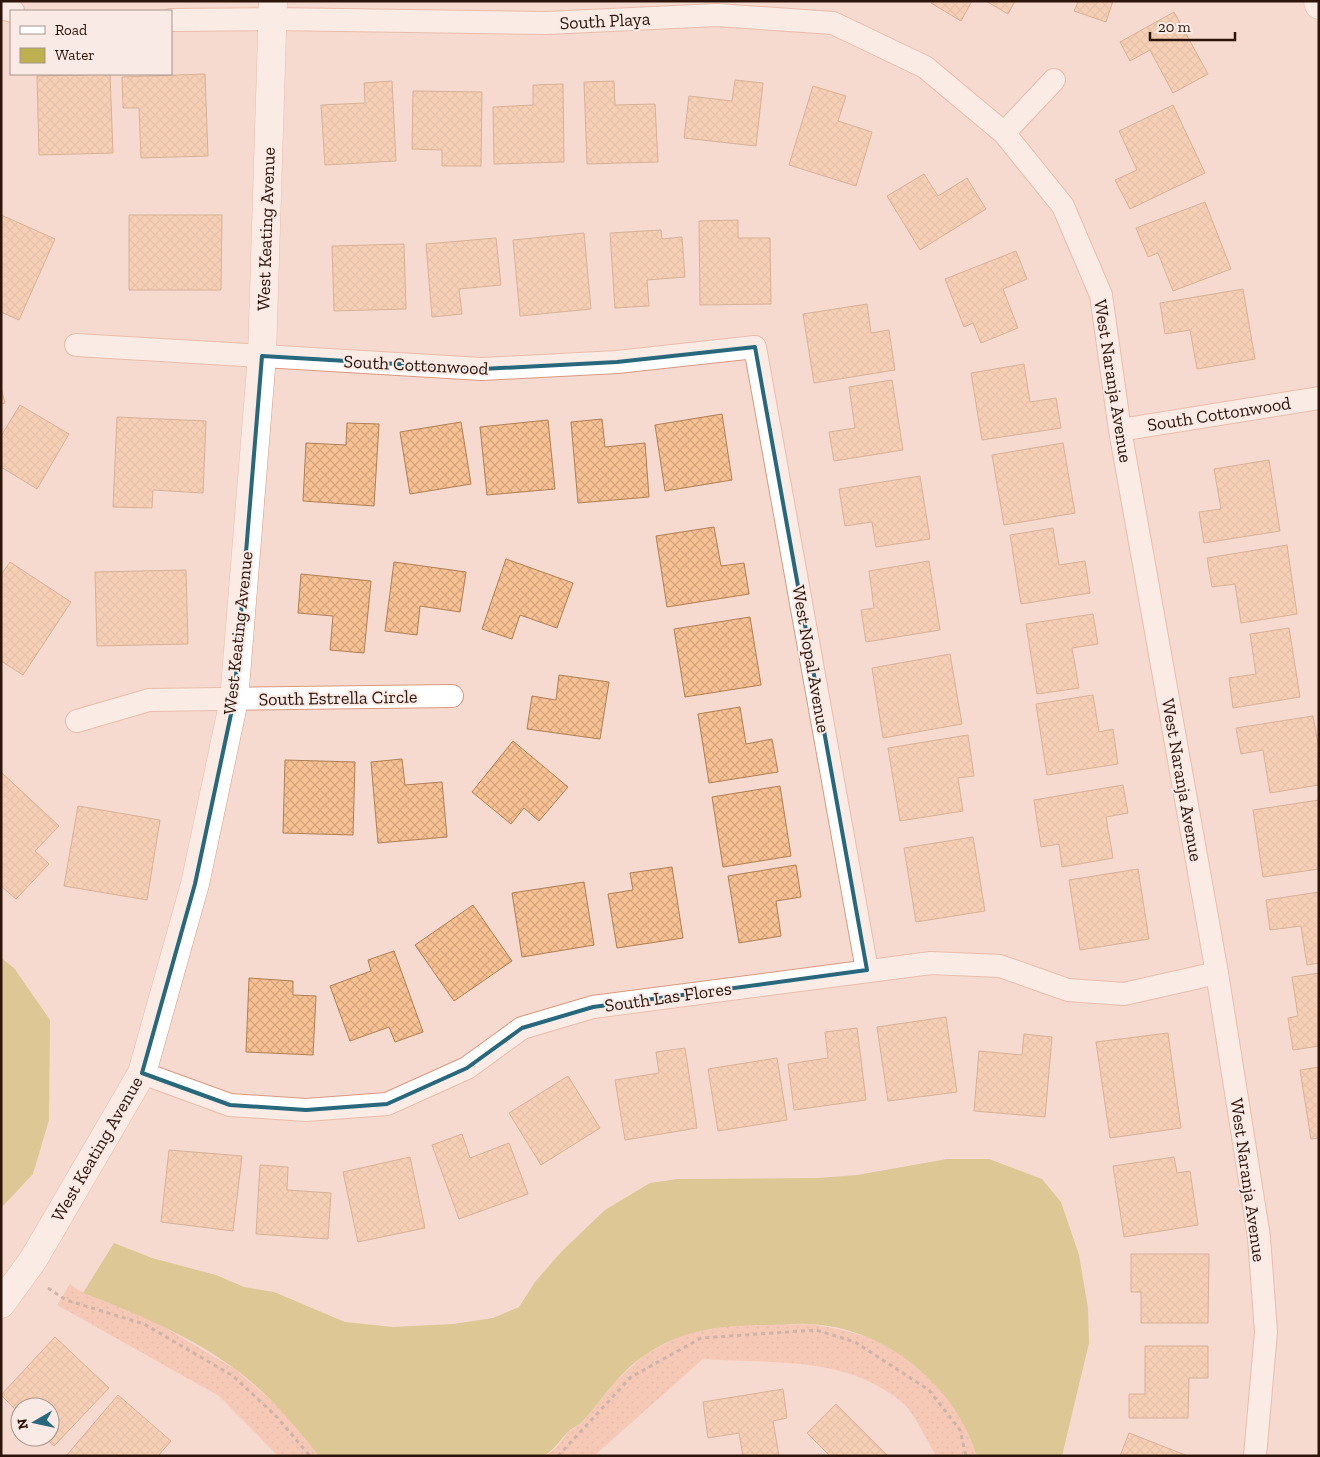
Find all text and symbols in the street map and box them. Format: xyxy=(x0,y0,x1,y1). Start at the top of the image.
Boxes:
street label: South Playa xyxy=(559,8,651,34)
legend xyxy=(10,10,172,75)
scale bar xyxy=(1150,10,1235,42)
text: 20 m xyxy=(1158,18,1191,36)
text: Road xyxy=(55,21,88,39)
text: Water xyxy=(55,46,95,64)
street label: West Keating Avenue xyxy=(252,147,280,311)
street label: West Naranja Avenue xyxy=(1089,298,1137,464)
street label: South Cottonwood xyxy=(343,350,489,380)
street label: South Cottonwood xyxy=(1146,392,1292,436)
street label: West Keating Avenue xyxy=(218,550,258,716)
street label: West Nopal Avenue xyxy=(787,584,835,734)
street label: South Estrella Circle xyxy=(258,686,418,710)
street label: West Naranja Avenue xyxy=(1157,697,1207,863)
street label: South Las Flores xyxy=(603,977,733,1017)
street label: West Keating Avenue xyxy=(46,1073,148,1225)
street label: West Naranja Avenue xyxy=(1226,1097,1270,1263)
north arrow xyxy=(10,1397,60,1447)
text: N xyxy=(13,1417,32,1431)

